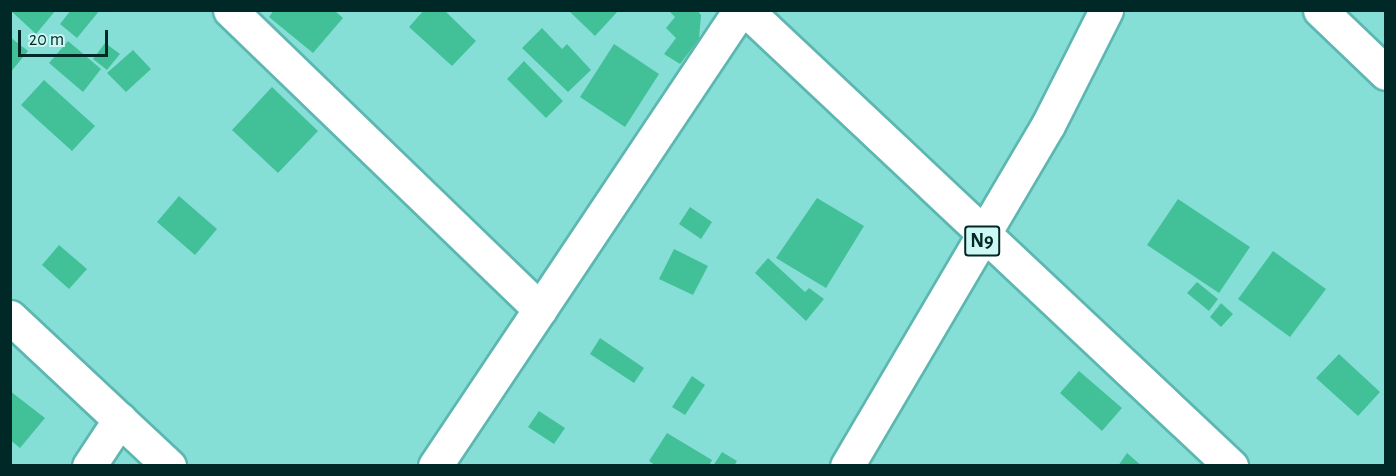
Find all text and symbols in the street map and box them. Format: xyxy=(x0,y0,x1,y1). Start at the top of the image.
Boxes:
scale bar xyxy=(21,18,111,56)
text: 20 m xyxy=(29,31,64,49)
road number: N9 xyxy=(964,224,1000,258)

